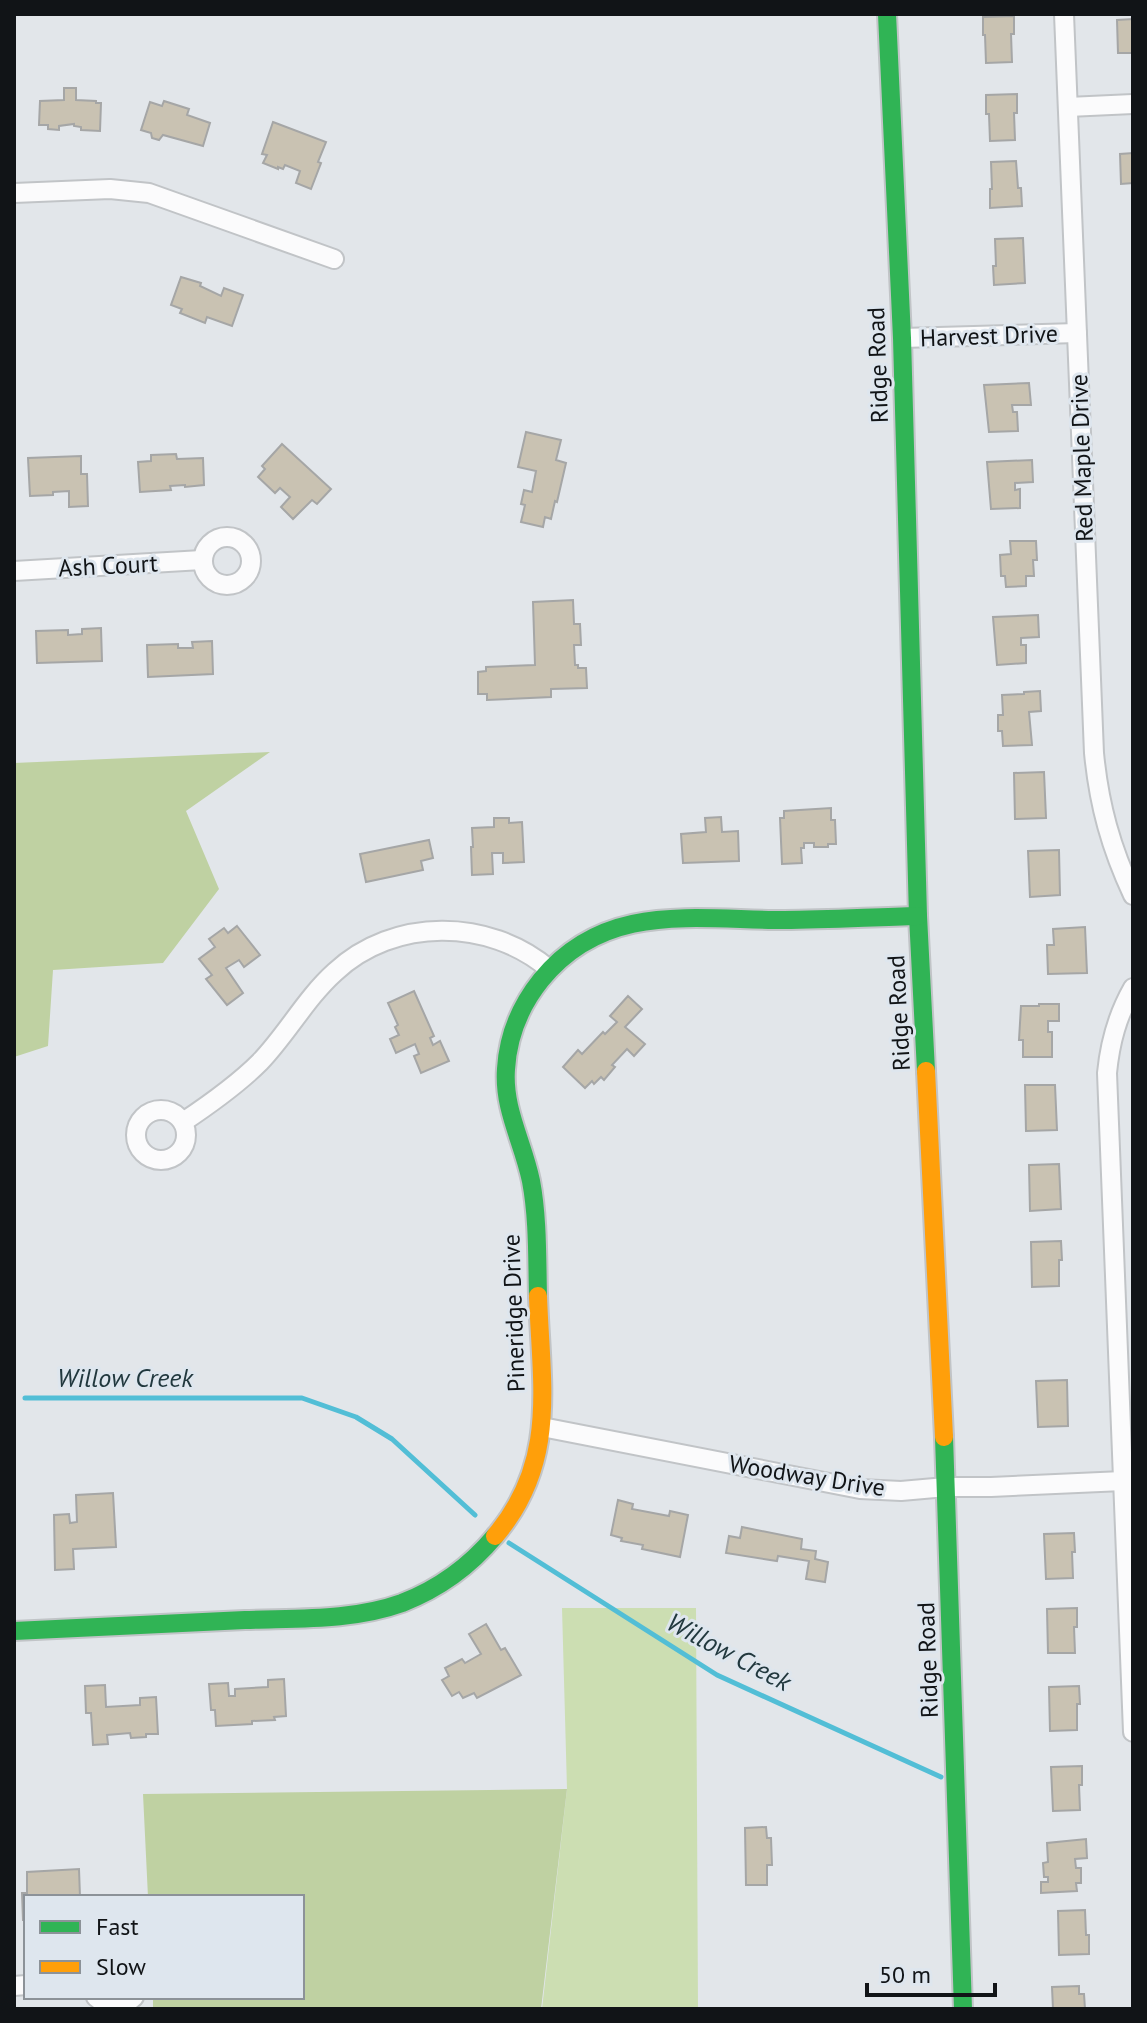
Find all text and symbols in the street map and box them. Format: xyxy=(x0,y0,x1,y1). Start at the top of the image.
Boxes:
street label: Ridge Road xyxy=(860,307,895,423)
street label: Harvest Drive xyxy=(919,318,1059,353)
street label: Red Maple Drive xyxy=(1063,374,1100,542)
street label: Ash Court xyxy=(58,547,158,584)
street label: Ridge Road xyxy=(880,954,917,1072)
street label: Pineridge Drive xyxy=(495,1234,532,1392)
water label: Willow Creek xyxy=(57,1361,194,1394)
street label: Woodway Drive xyxy=(727,1448,887,1503)
street label: Ridge Road xyxy=(910,1602,945,1718)
water label: Willow Creek xyxy=(662,1605,798,1699)
legend xyxy=(24,1895,304,1999)
text: Fast xyxy=(96,1911,139,1942)
scale bar xyxy=(867,1947,995,1997)
text: Slow xyxy=(96,1951,146,1982)
text: 50 m xyxy=(879,1959,931,1990)

